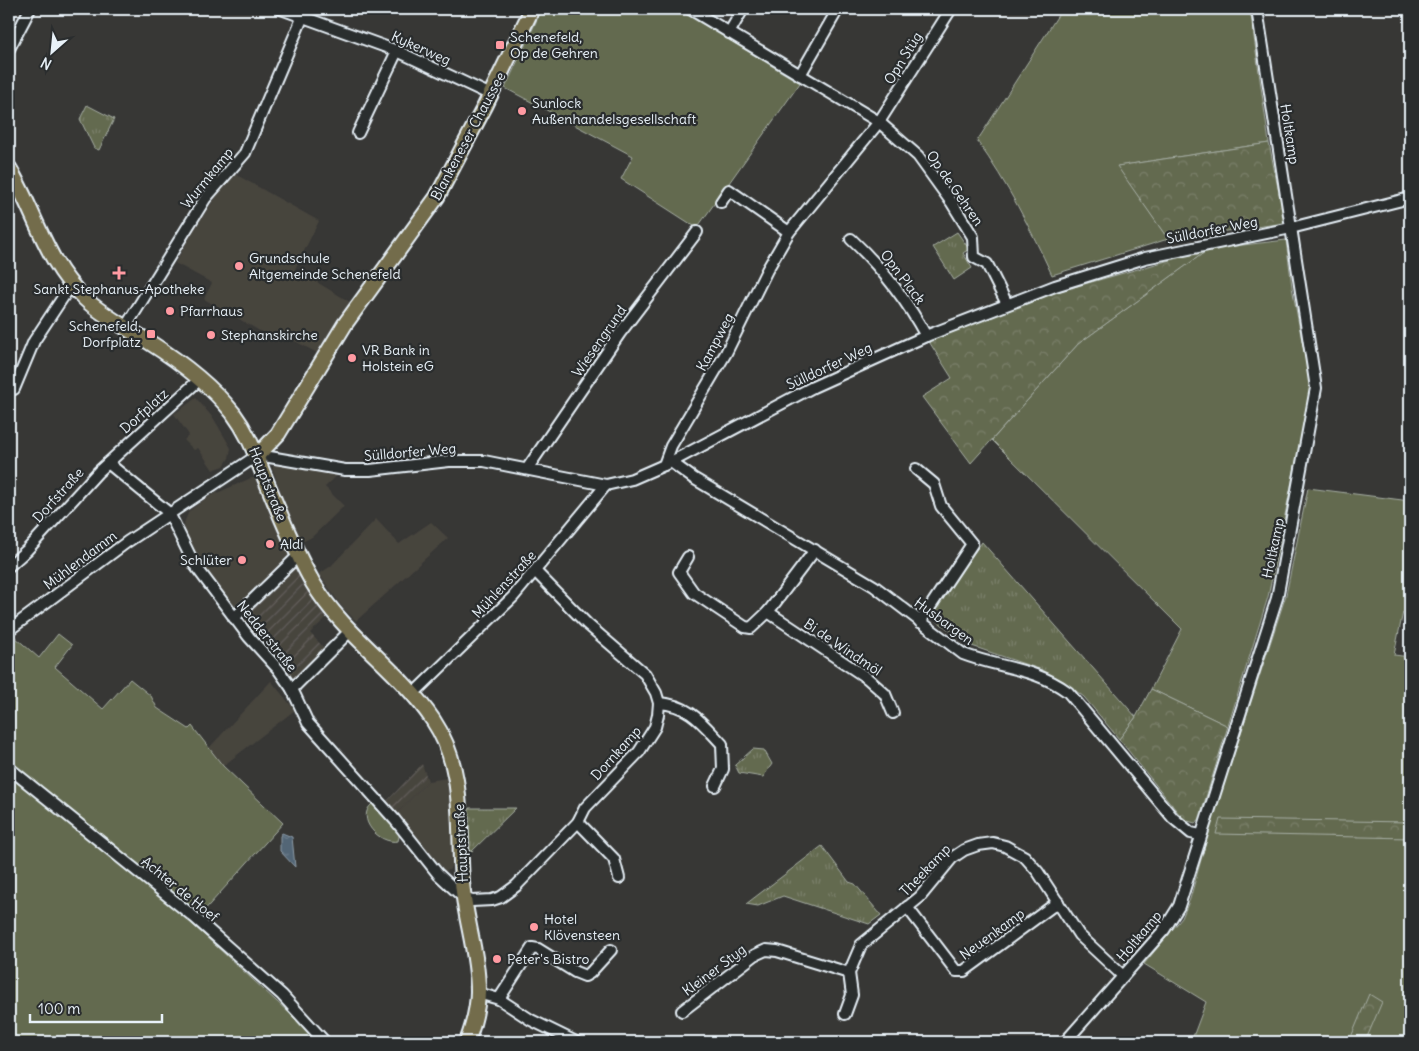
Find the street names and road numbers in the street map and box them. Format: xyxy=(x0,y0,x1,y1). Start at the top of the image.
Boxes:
street label: Kykerweg xyxy=(389,27,453,69)
street label: Opn Stüg xyxy=(880,28,926,88)
street label: Blankeneser Chaussee xyxy=(427,69,509,203)
street label: Holtkamp xyxy=(1276,102,1304,166)
street label: Wurmkamp xyxy=(177,144,237,212)
street label: Op de Gehren xyxy=(922,147,988,229)
street label: Sülldorfer Weg xyxy=(1165,212,1259,248)
street label: Opn Plack xyxy=(877,246,929,308)
street label: Wiesengrund xyxy=(568,302,630,380)
street label: Kampweg xyxy=(692,310,738,374)
street label: Sülldorfer Weg xyxy=(783,338,875,394)
street label: Dorfplatz xyxy=(116,385,172,437)
street label: Sülldorfer Weg xyxy=(363,439,457,465)
street label: Hauptstraße xyxy=(245,444,291,524)
street label: Dorfstraße xyxy=(29,464,87,526)
street label: Holtkamp xyxy=(1258,516,1288,580)
street label: Mühlendamm xyxy=(40,527,120,593)
street label: Mühlenstraße xyxy=(468,546,540,622)
street label: Husbargen xyxy=(911,593,977,649)
street label: Nedderstraße xyxy=(233,597,301,675)
street label: Bi de Windmöl xyxy=(801,614,885,680)
street label: Dornkamp xyxy=(587,722,645,784)
street label: Hauptstraße xyxy=(450,803,472,883)
street label: Theekamp xyxy=(896,840,954,900)
street label: Achter de Hoef xyxy=(138,852,223,926)
street label: Neuenkamp xyxy=(956,904,1028,964)
street label: Holtkamp xyxy=(1112,907,1166,965)
street label: Kleiner Styg xyxy=(679,940,749,1000)

